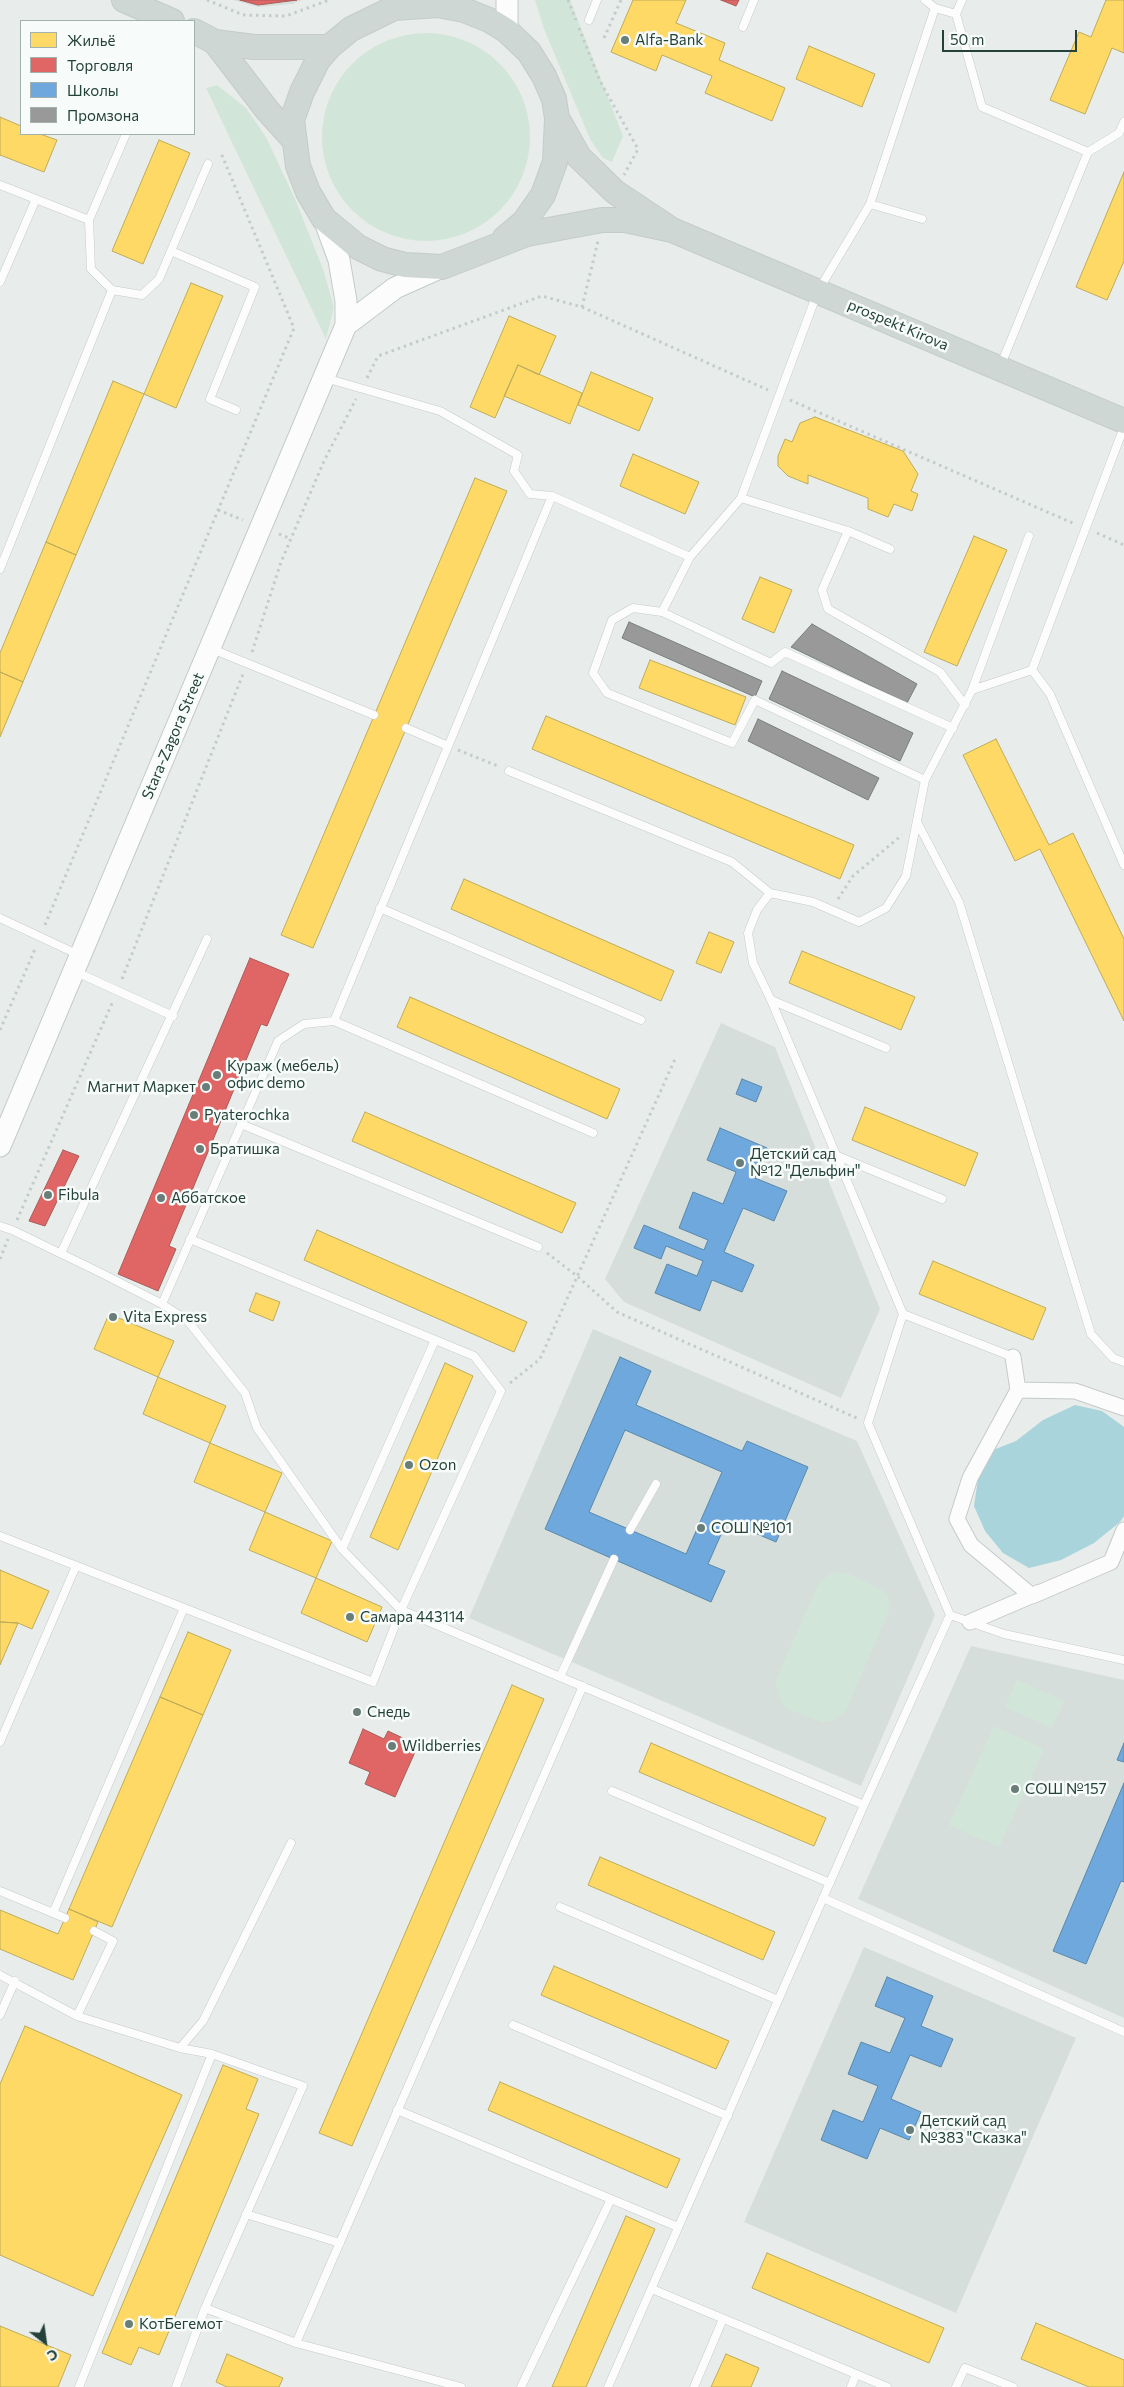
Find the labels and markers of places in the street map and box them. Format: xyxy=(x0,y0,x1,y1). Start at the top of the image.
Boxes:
place label: Alfa-Bank xyxy=(635,31,703,49)
marker: Alfa-Bank xyxy=(619,34,631,46)
place label: Кураж (мебель) офис demo xyxy=(227,1057,339,1092)
marker: Кураж (мебель) офис demo xyxy=(211,1069,223,1081)
place label: Магнит Маркет xyxy=(87,1078,196,1096)
marker: Магнит Маркет xyxy=(200,1081,212,1093)
place label: Pyaterochka xyxy=(204,1106,290,1124)
marker: Pyaterochka xyxy=(188,1109,200,1121)
place label: Братишка xyxy=(210,1140,280,1158)
marker: Братишка xyxy=(194,1143,206,1155)
place label: Детский сад №12 "Дельфин" xyxy=(750,1145,860,1180)
marker: Детский сад №12 "Дельфин" xyxy=(734,1157,746,1169)
place label: Fibula xyxy=(58,1186,99,1204)
marker: Fibula xyxy=(42,1189,54,1201)
place label: Аббатское xyxy=(171,1189,246,1207)
marker: Аббатское xyxy=(155,1192,167,1204)
place label: Vita Express xyxy=(123,1308,207,1326)
marker: Vita Express xyxy=(107,1311,119,1323)
place label: Ozon xyxy=(419,1456,456,1474)
marker: Ozon xyxy=(403,1459,415,1471)
place label: СОШ №101 xyxy=(711,1519,792,1537)
marker: СОШ №101 xyxy=(695,1522,707,1534)
place label: Самара 443114 xyxy=(360,1608,464,1626)
marker: Самара 443114 xyxy=(344,1611,356,1623)
place label: Снедь xyxy=(367,1703,410,1721)
marker: Снедь xyxy=(351,1706,363,1718)
place label: Wildberries xyxy=(402,1737,481,1755)
marker: Wildberries xyxy=(386,1740,398,1752)
place label: СОШ №157 xyxy=(1025,1780,1107,1798)
marker: СОШ №157 xyxy=(1009,1783,1021,1795)
place label: Детский сад №383 "Сказка" xyxy=(920,2112,1027,2147)
marker: Детский сад №383 "Сказка" xyxy=(904,2124,916,2136)
place label: КотБегемот xyxy=(139,2315,223,2333)
marker: КотБегемот xyxy=(123,2318,135,2330)

